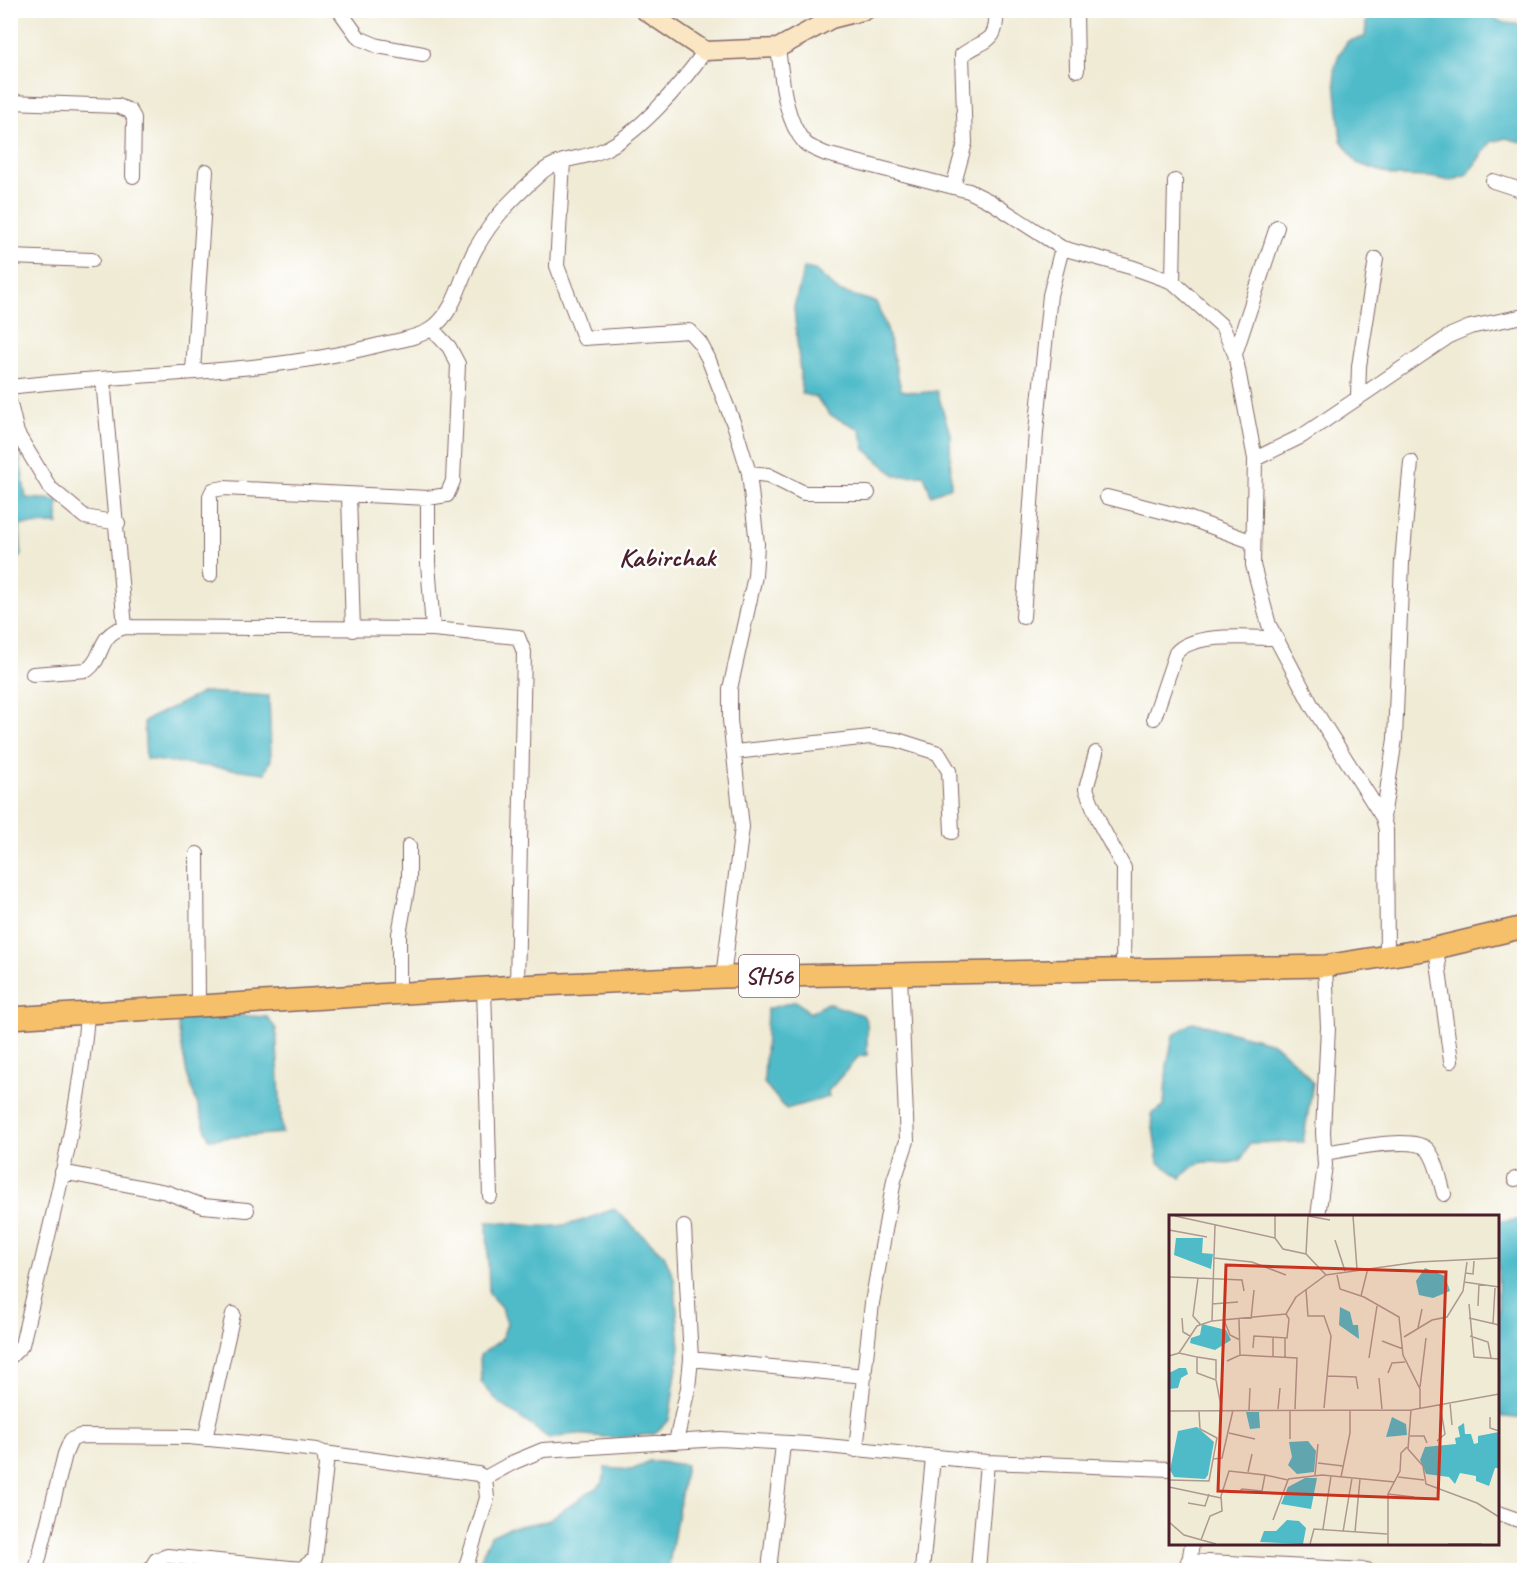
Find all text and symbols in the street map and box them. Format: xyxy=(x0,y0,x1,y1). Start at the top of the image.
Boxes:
district label: Kabirchak xyxy=(619,540,718,574)
road number: SH56 xyxy=(739,955,799,997)
inset map xyxy=(1169,1215,1499,1545)

